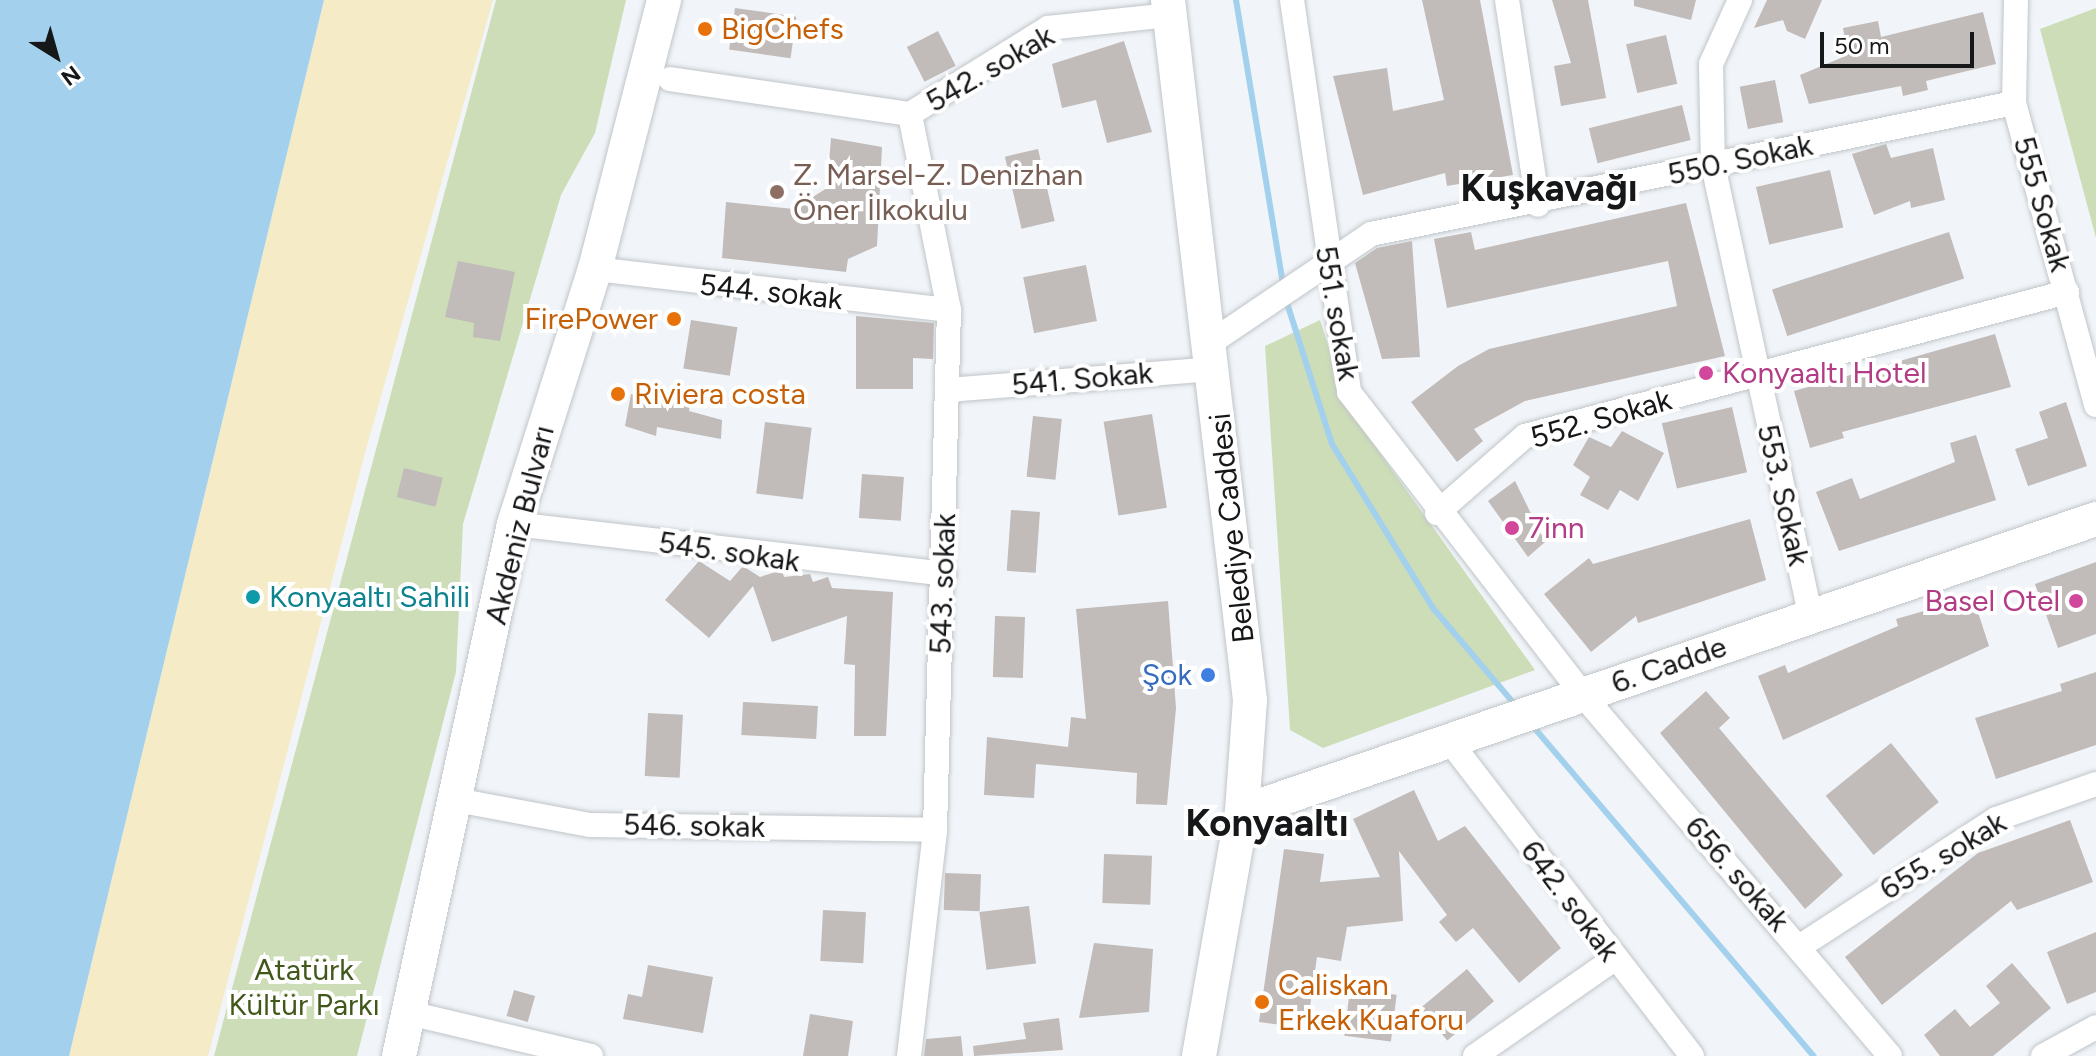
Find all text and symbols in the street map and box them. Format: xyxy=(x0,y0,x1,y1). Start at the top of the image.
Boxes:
place label: BigChefs xyxy=(721,11,844,47)
north arrow xyxy=(16,16,96,96)
scale bar xyxy=(1824,16,1978,66)
street label: 542. sokak xyxy=(920,18,1060,120)
marker: BigChefs xyxy=(696,20,714,38)
text: 50 m xyxy=(1834,31,1890,60)
text: N xyxy=(56,60,86,91)
street label: 550. Sokak xyxy=(1664,127,1816,193)
street label: 555 Sokak xyxy=(2006,132,2078,276)
place label: Z. Marsel-Z. Denizhan Öner İlkokulu xyxy=(793,157,1083,228)
district label: Kuşkavağı xyxy=(1460,166,1638,212)
marker: Z. Marsel-Z. Denizhan Öner İlkokulu xyxy=(768,183,786,201)
street label: 551. sokak xyxy=(1307,243,1367,383)
street label: 544. sokak xyxy=(698,267,844,317)
place label: FirePower xyxy=(524,301,658,337)
marker: FirePower xyxy=(665,310,683,328)
street label: 541. Sokak xyxy=(1010,355,1154,403)
place label: Konyaaltı Hotel xyxy=(1722,355,1926,391)
marker: Konyaaltı Hotel xyxy=(1697,364,1715,382)
place label: Riviera costa xyxy=(634,376,806,412)
street label: 552. Sokak xyxy=(1526,382,1676,456)
marker: Riviera costa xyxy=(609,385,627,403)
street label: Belediye Caddesi xyxy=(1202,411,1262,645)
street label: 553. Sokak xyxy=(1749,421,1817,569)
street label: Akdeniz Bulvarı xyxy=(478,422,562,628)
place label: 7inn xyxy=(1528,510,1585,546)
street label: 543. sokak xyxy=(923,513,963,655)
marker: 7inn xyxy=(1503,519,1521,537)
street label: 545. sokak xyxy=(656,524,802,580)
place label: Konyaaltı Sahili xyxy=(269,579,470,615)
place label: Basel Otel xyxy=(1924,583,2060,619)
marker: Konyaaltı Sahili xyxy=(244,588,262,606)
marker: Basel Otel xyxy=(2067,592,2085,610)
street label: 6. Cadde xyxy=(1607,629,1731,701)
place label: Şok xyxy=(1142,657,1192,693)
marker: Şok xyxy=(1199,666,1217,684)
district label: Konyaaltı xyxy=(1185,801,1349,847)
street label: 655. sokak xyxy=(1873,804,2013,908)
street label: 546. sokak xyxy=(623,807,765,845)
street label: 656. sokak xyxy=(1677,809,1797,939)
street label: 642. sokak xyxy=(1513,834,1627,968)
park label: Atatürk Kültür Parkı xyxy=(228,952,380,1022)
place label: Caliskan Erkek Kuaforu xyxy=(1278,967,1464,1038)
marker: Caliskan Erkek Kuaforu xyxy=(1253,993,1271,1011)

